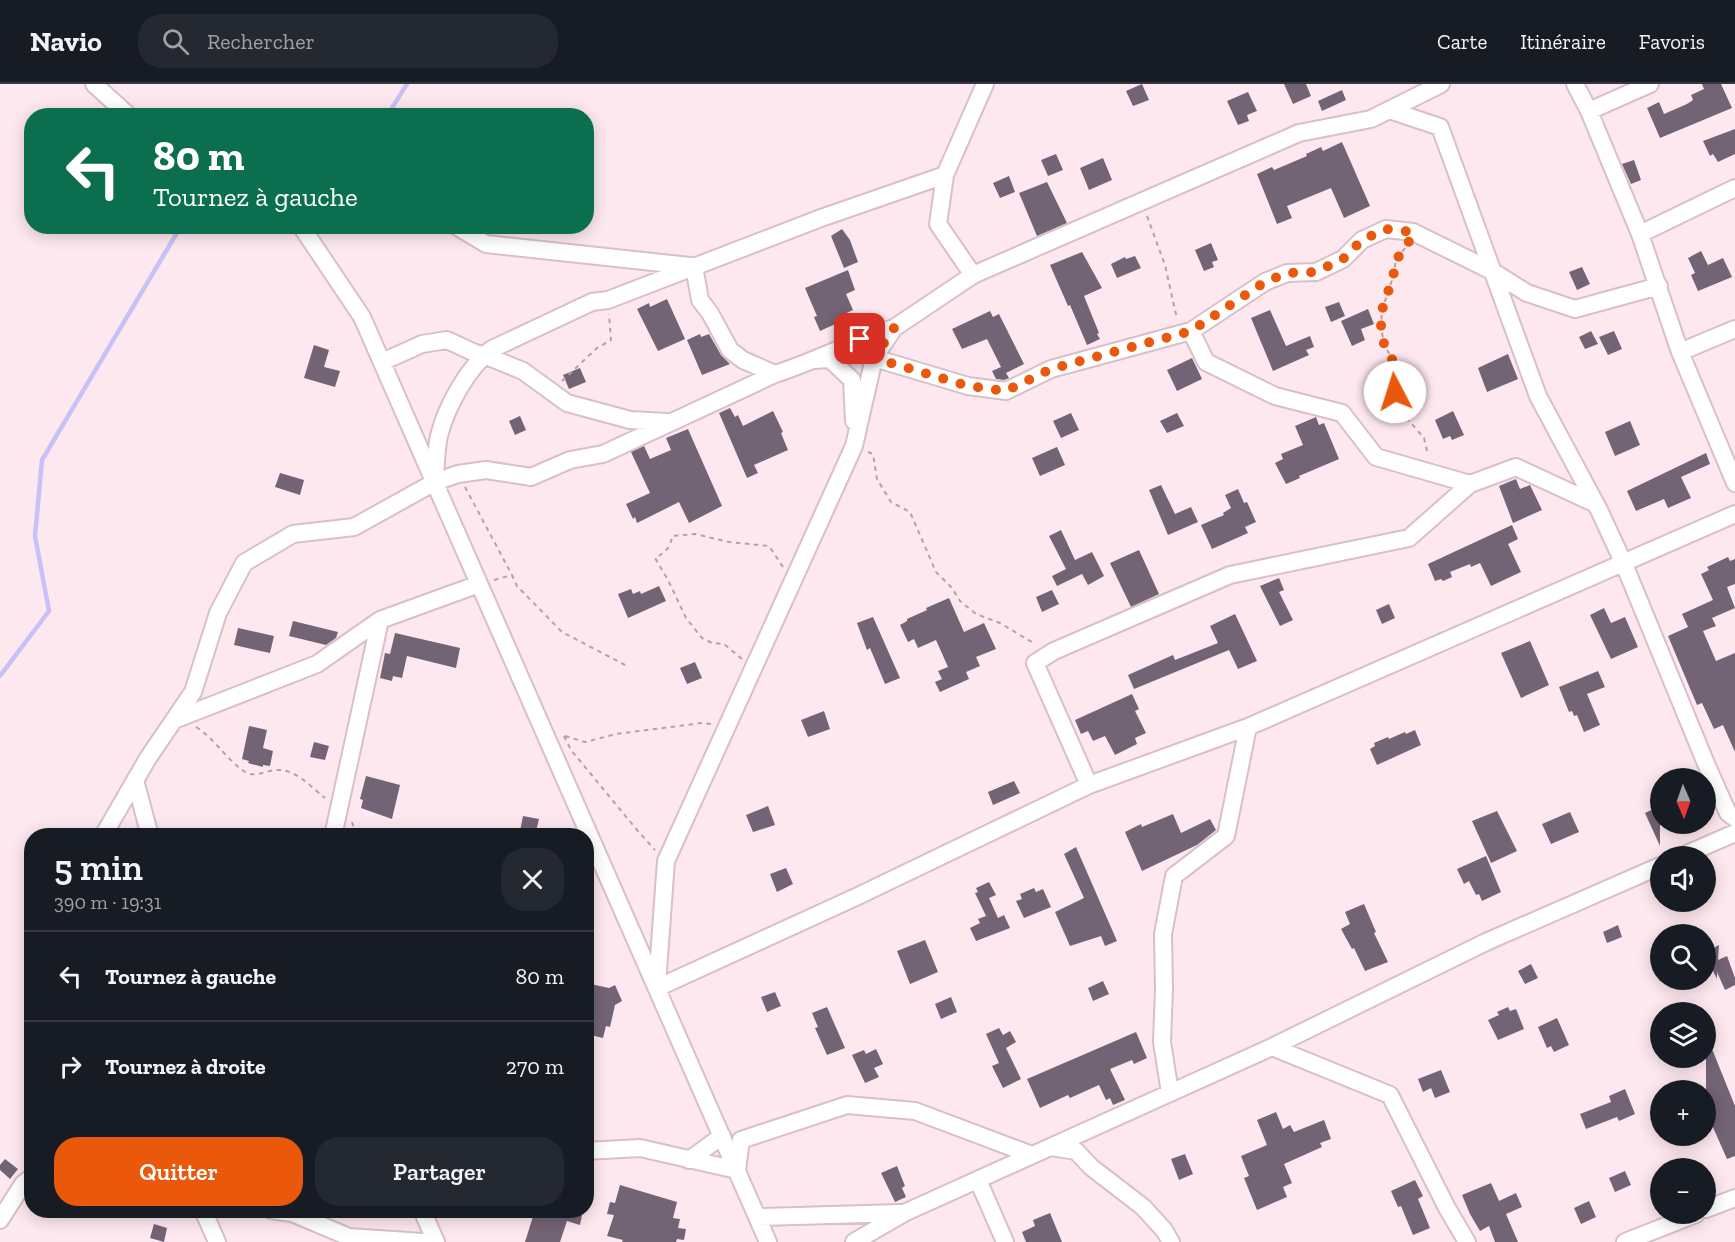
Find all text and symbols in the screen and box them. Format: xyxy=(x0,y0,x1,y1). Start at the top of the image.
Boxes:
search box xyxy=(138,14,558,68)
text: Navio xyxy=(30,25,102,58)
icon: search xyxy=(159,25,192,58)
text: Rechercher xyxy=(207,28,315,55)
text: Carte xyxy=(1437,29,1487,54)
text: Itinéraire xyxy=(1520,29,1606,54)
text: Favoris xyxy=(1639,29,1705,54)
text: 80 m xyxy=(153,130,244,181)
icon: left xyxy=(54,132,132,210)
text: Tournez à gauche xyxy=(153,181,358,213)
pin xyxy=(834,313,885,364)
icon: arrive xyxy=(843,322,876,355)
position arrow xyxy=(1363,360,1427,424)
north arrow xyxy=(1650,768,1716,834)
map controls xyxy=(1650,768,1716,1224)
text: 5 min xyxy=(54,846,143,889)
button: sound xyxy=(1650,846,1716,912)
button: close xyxy=(501,848,564,911)
text: 390 m · 19:31 xyxy=(54,890,161,914)
button: search xyxy=(1650,924,1716,990)
icon: left xyxy=(54,960,87,993)
text: Tournez à gauche xyxy=(105,963,276,990)
text: 80 m xyxy=(516,963,564,990)
button: layers xyxy=(1650,1002,1716,1068)
icon: right xyxy=(54,1050,87,1083)
text: Tournez à droite xyxy=(105,1053,266,1080)
text: 270 m xyxy=(506,1053,564,1080)
button: + xyxy=(1650,1080,1716,1146)
button: Quitter xyxy=(54,1137,303,1206)
button: Partager xyxy=(315,1137,564,1206)
button: − xyxy=(1650,1158,1716,1224)

